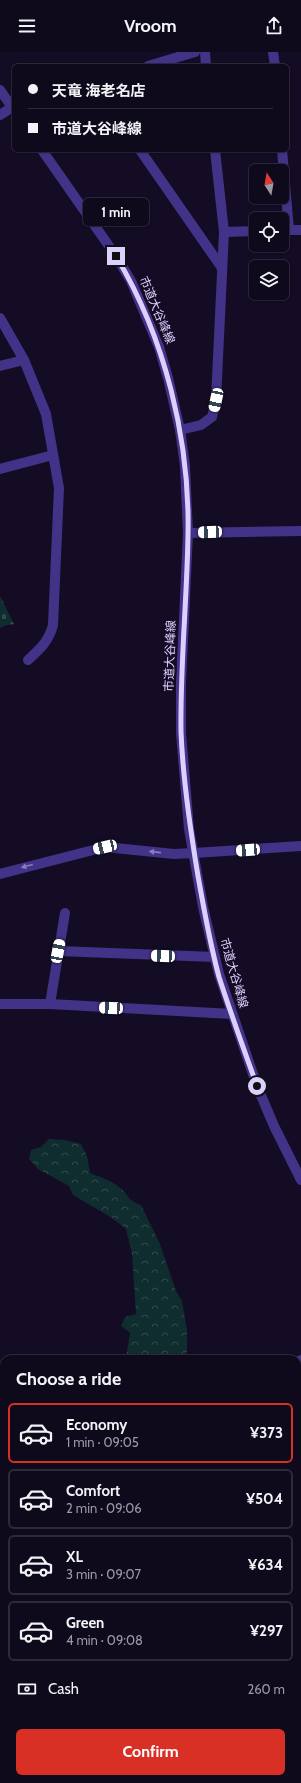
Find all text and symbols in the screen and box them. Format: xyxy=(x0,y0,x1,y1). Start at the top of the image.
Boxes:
icon: menu xyxy=(16,15,38,37)
text: Vroom xyxy=(124,15,177,37)
icon: share xyxy=(263,15,285,37)
text: 天竜 海老名店 xyxy=(52,82,145,100)
text: 市道大谷峰線 xyxy=(52,120,142,138)
north arrow xyxy=(249,164,289,204)
map controls xyxy=(249,164,289,300)
callout: 1 min xyxy=(83,198,149,226)
text: 1 min xyxy=(101,204,131,220)
button: locate xyxy=(249,212,289,252)
route end xyxy=(107,247,125,265)
button: layers xyxy=(249,260,289,300)
street label: 市道大谷峰線 xyxy=(136,274,178,346)
car xyxy=(208,387,224,413)
car xyxy=(198,526,222,538)
street label: 市道大谷峰線 xyxy=(161,620,178,692)
car xyxy=(92,838,118,856)
car xyxy=(236,843,260,857)
one-way arrow xyxy=(149,849,161,856)
one-way arrow xyxy=(21,863,33,869)
street label: 市道大谷峰線 xyxy=(217,936,252,1010)
car xyxy=(50,938,66,964)
car xyxy=(151,950,175,962)
car xyxy=(99,1001,123,1015)
route start xyxy=(248,1077,266,1095)
text: Choose a ride xyxy=(16,1368,121,1390)
icon: car xyxy=(18,1415,54,1451)
text: Economy xyxy=(66,1416,127,1434)
text: ¥373 xyxy=(250,1424,283,1442)
text: 1 min · 09:05 xyxy=(66,1434,139,1450)
icon: car xyxy=(18,1481,54,1517)
text: Comfort xyxy=(66,1482,120,1500)
text: ¥504 xyxy=(246,1490,283,1508)
text: 2 min · 09:06 xyxy=(66,1500,142,1516)
icon: car xyxy=(18,1547,54,1583)
text: XL xyxy=(66,1548,83,1566)
text: ¥634 xyxy=(248,1556,283,1574)
text: 3 min · 09:07 xyxy=(66,1566,141,1582)
icon: car xyxy=(18,1613,54,1649)
text: Green xyxy=(66,1614,104,1632)
text: ¥297 xyxy=(250,1622,283,1640)
text: 4 min · 09:08 xyxy=(66,1632,143,1648)
icon: cash xyxy=(16,1678,38,1700)
text: Cash xyxy=(48,1680,79,1698)
text: 260 m xyxy=(247,1681,285,1697)
button: Confirm xyxy=(16,1729,285,1775)

